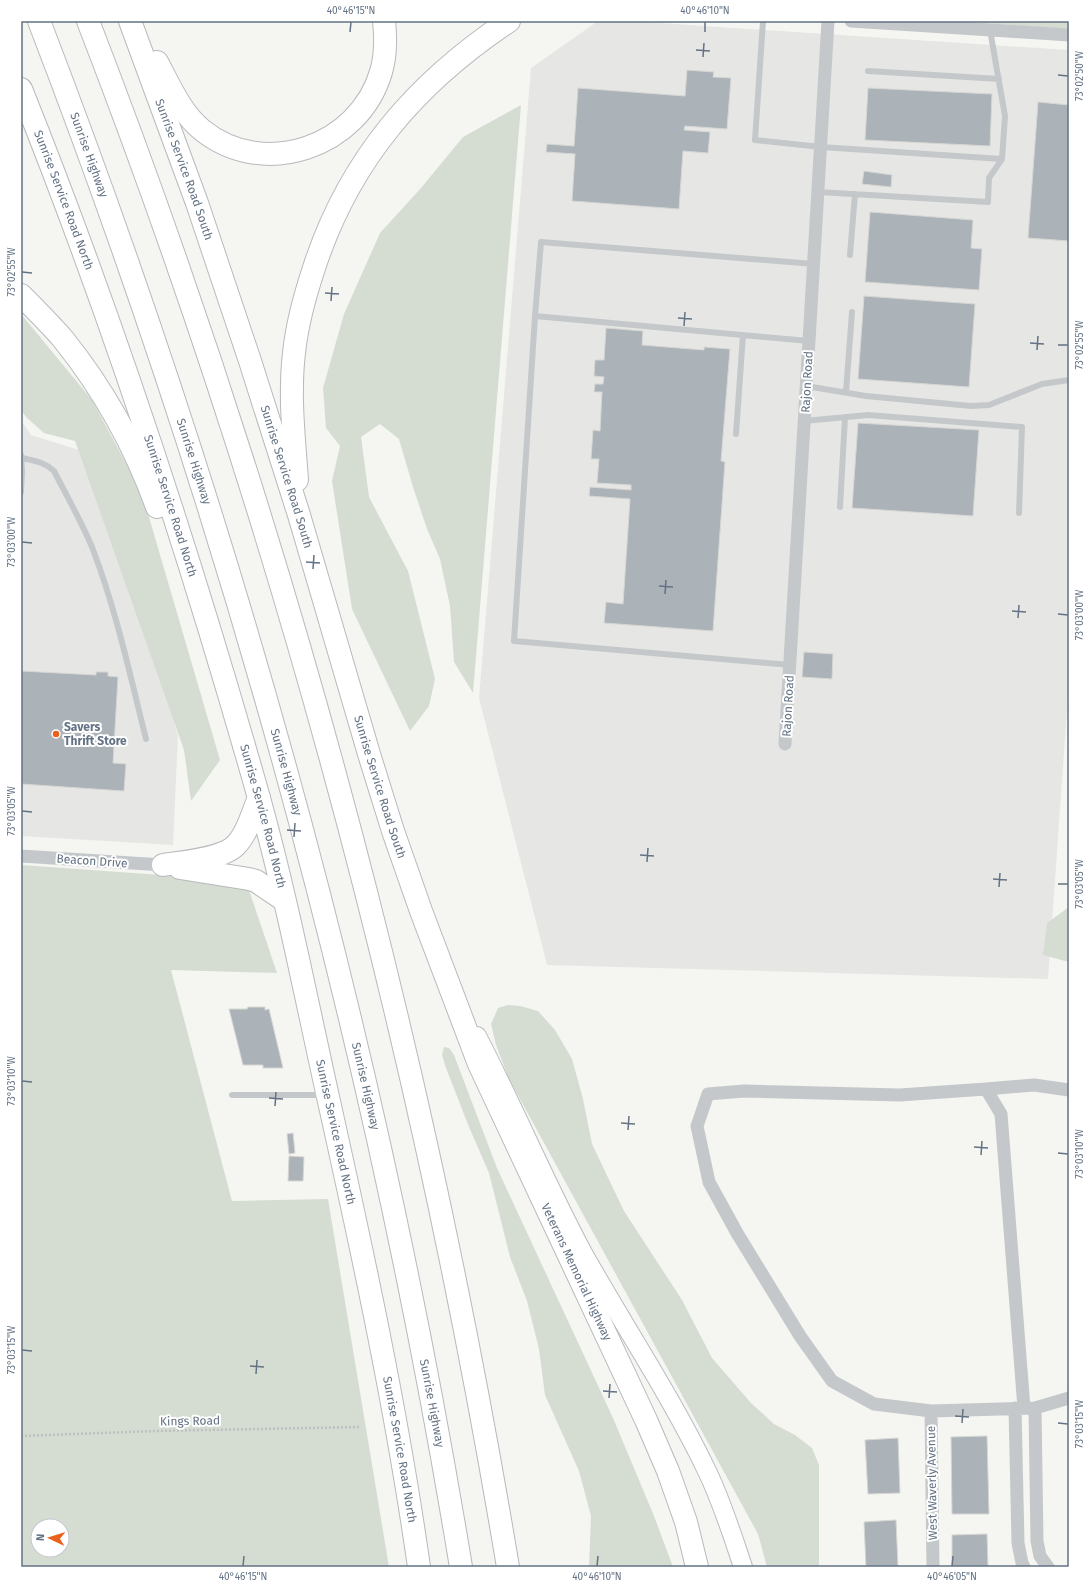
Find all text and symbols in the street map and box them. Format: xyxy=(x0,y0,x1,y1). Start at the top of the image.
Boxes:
text: 40°46'15"N xyxy=(327,5,375,17)
text: 40°46'10"N xyxy=(680,5,730,17)
text: 73°02'50"W xyxy=(1074,50,1086,101)
street label: Sunrise Service Road South xyxy=(152,97,216,242)
street label: Sunrise Highway xyxy=(67,110,111,199)
street label: Sunrise Service Road North xyxy=(31,128,96,272)
text: 73°02'55"W xyxy=(6,247,18,297)
text: 73°02'55"W xyxy=(1074,320,1086,370)
street label: Rajon Road xyxy=(798,351,816,413)
street label: Sunrise Service Road South xyxy=(258,404,315,550)
street label: Sunrise Highway xyxy=(174,417,214,506)
street label: Sunrise Service Road North xyxy=(141,433,200,579)
text: 73°03'00"W xyxy=(6,516,18,567)
text: 73°03'00"W xyxy=(1074,589,1086,640)
street label: Rajon Road xyxy=(779,675,797,737)
street label: Sunrise Service Road South xyxy=(351,714,409,860)
place label: Savers Thrift Store xyxy=(64,720,127,748)
street label: Sunrise Highway xyxy=(268,727,305,817)
marker: Savers Thrift Store xyxy=(51,729,61,739)
street label: Sunrise Service Road North xyxy=(237,743,289,890)
text: 73°03'05"W xyxy=(6,785,18,836)
street label: Beacon Drive xyxy=(56,852,128,870)
text: 73°03'05"W xyxy=(1074,858,1086,909)
street label: Sunrise Highway xyxy=(349,1041,383,1131)
text: 73°03'10"W xyxy=(6,1056,18,1106)
street label: Sunrise Service Road North xyxy=(313,1058,358,1206)
text: 73°03'10"W xyxy=(1074,1129,1086,1179)
street label: Veterans Memorial Highway xyxy=(538,1201,615,1343)
text: 73°03'15"W xyxy=(6,1325,18,1374)
street label: Sunrise Highway xyxy=(417,1358,447,1449)
street label: Sunrise Service Road North xyxy=(380,1375,419,1524)
text: 73°03'15"W xyxy=(1074,1399,1086,1448)
street label: Kings Road xyxy=(160,1413,220,1429)
street label: West Waverly Avenue xyxy=(924,1426,940,1540)
north arrow xyxy=(30,1518,70,1558)
text: N xyxy=(34,1533,47,1541)
text: 40°46'15"N xyxy=(219,1571,267,1583)
text: 40°46'10"N xyxy=(572,1571,622,1583)
text: 40°46'05"N xyxy=(927,1571,977,1583)

